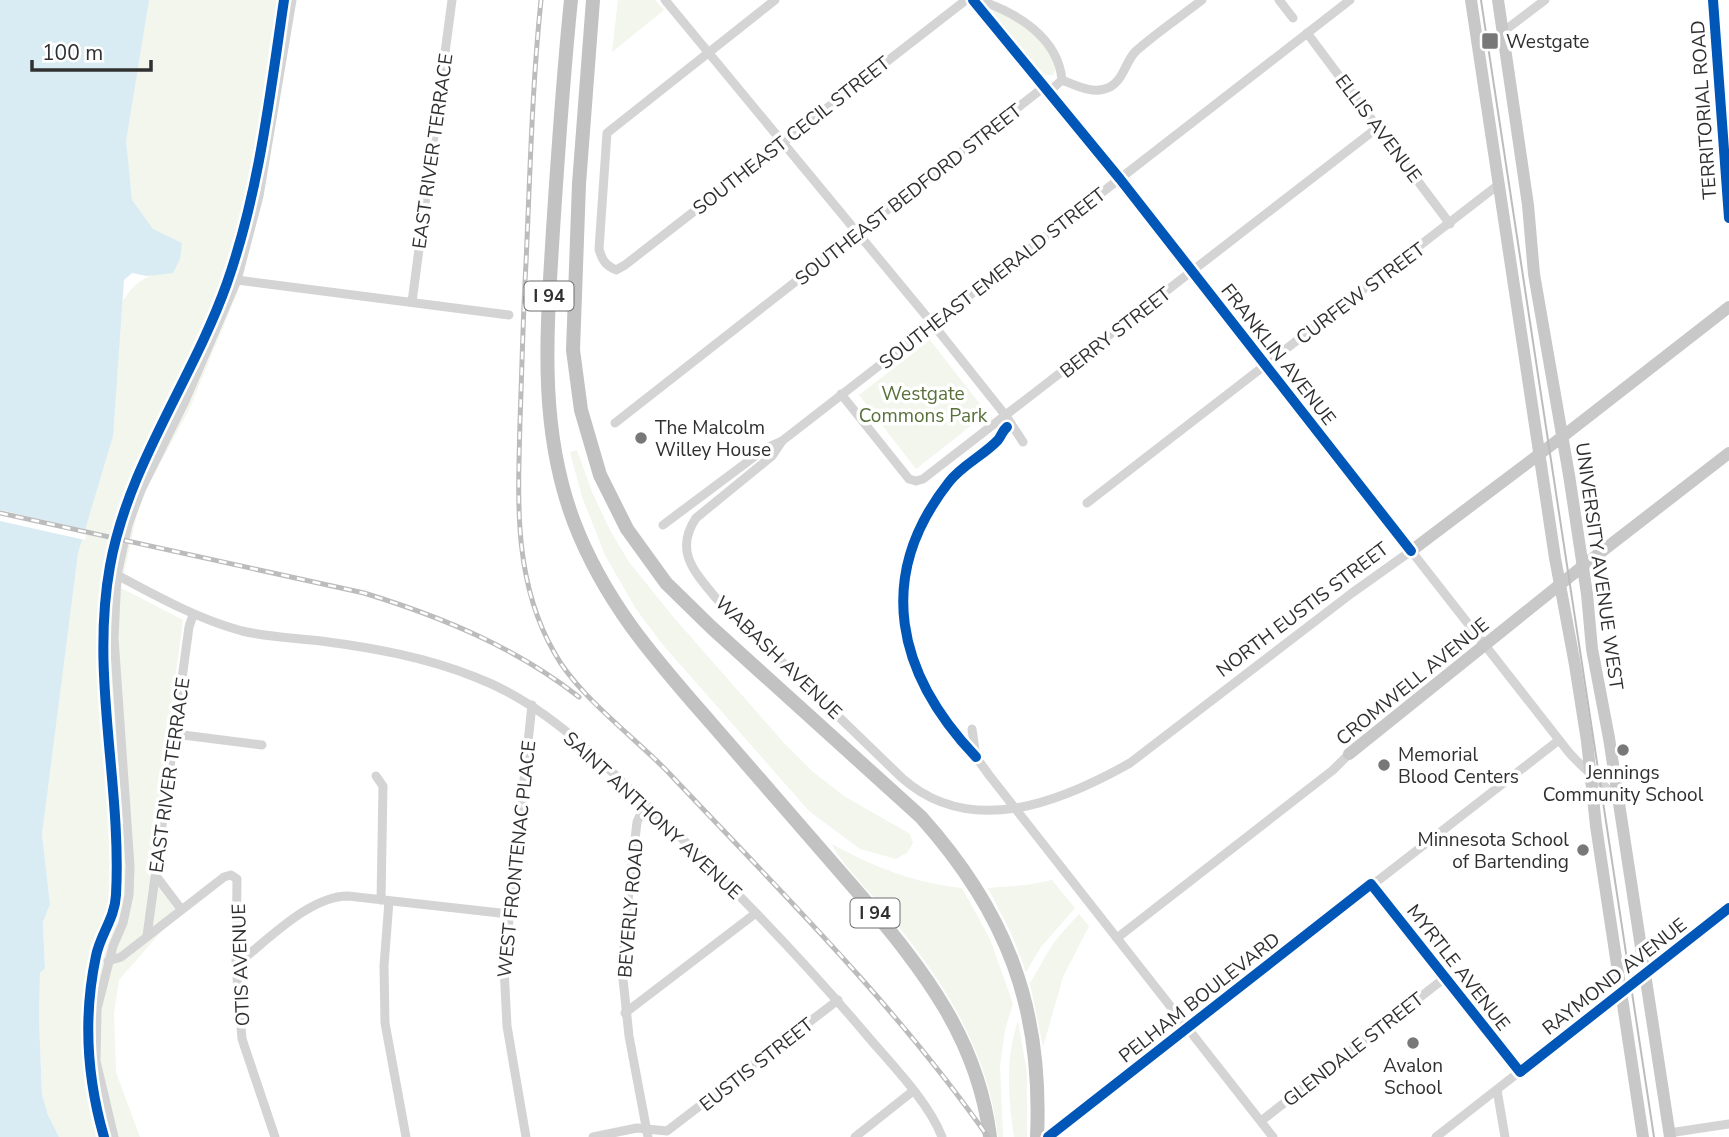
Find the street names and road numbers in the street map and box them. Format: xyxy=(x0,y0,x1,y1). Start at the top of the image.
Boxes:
street label: TERRITORIAL ROAD xyxy=(1685,19,1723,200)
street label: SOUTHEAST CECIL STREET xyxy=(688,50,896,221)
street label: EAST RIVER TERRACE xyxy=(406,52,460,250)
street label: ELLIS AVENUE xyxy=(1329,69,1427,188)
street label: SOUTHEAST BEDFORD STREET xyxy=(790,98,1028,292)
street label: SOUTHEAST EMERALD STREET xyxy=(874,182,1112,376)
street label: CURFEW STREET xyxy=(1291,236,1431,351)
street label: FRANKLIN AVENUE xyxy=(1215,279,1342,431)
street label: BERRY STREET xyxy=(1055,281,1177,384)
road number: I 94 xyxy=(524,282,574,310)
street label: UNIVERSITY AVENUE WEST xyxy=(1569,441,1629,692)
street label: NORTH EUSTIS STREET xyxy=(1211,536,1395,683)
street label: WABASH AVENUE xyxy=(709,590,847,725)
street label: CROMWELL AVENUE xyxy=(1331,612,1495,752)
street label: EAST RIVER TERRACE xyxy=(143,676,197,874)
street label: SAINT ANTHONY AVENUE xyxy=(557,726,747,905)
street label: WEST FRONTENAC PLACE xyxy=(492,739,542,979)
street label: BEVERLY ROAD xyxy=(612,837,650,979)
road number: I 94 xyxy=(850,898,900,928)
street label: MYRTLE AVENUE xyxy=(1401,899,1516,1036)
street label: OTIS AVENUE xyxy=(226,903,256,1027)
street label: RAYMOND AVENUE xyxy=(1537,912,1692,1041)
street label: PELHAM BOULEVARD xyxy=(1114,927,1286,1069)
street label: GLENDALE STREET xyxy=(1278,986,1430,1113)
street label: EUSTIS STREET xyxy=(694,1012,819,1118)

